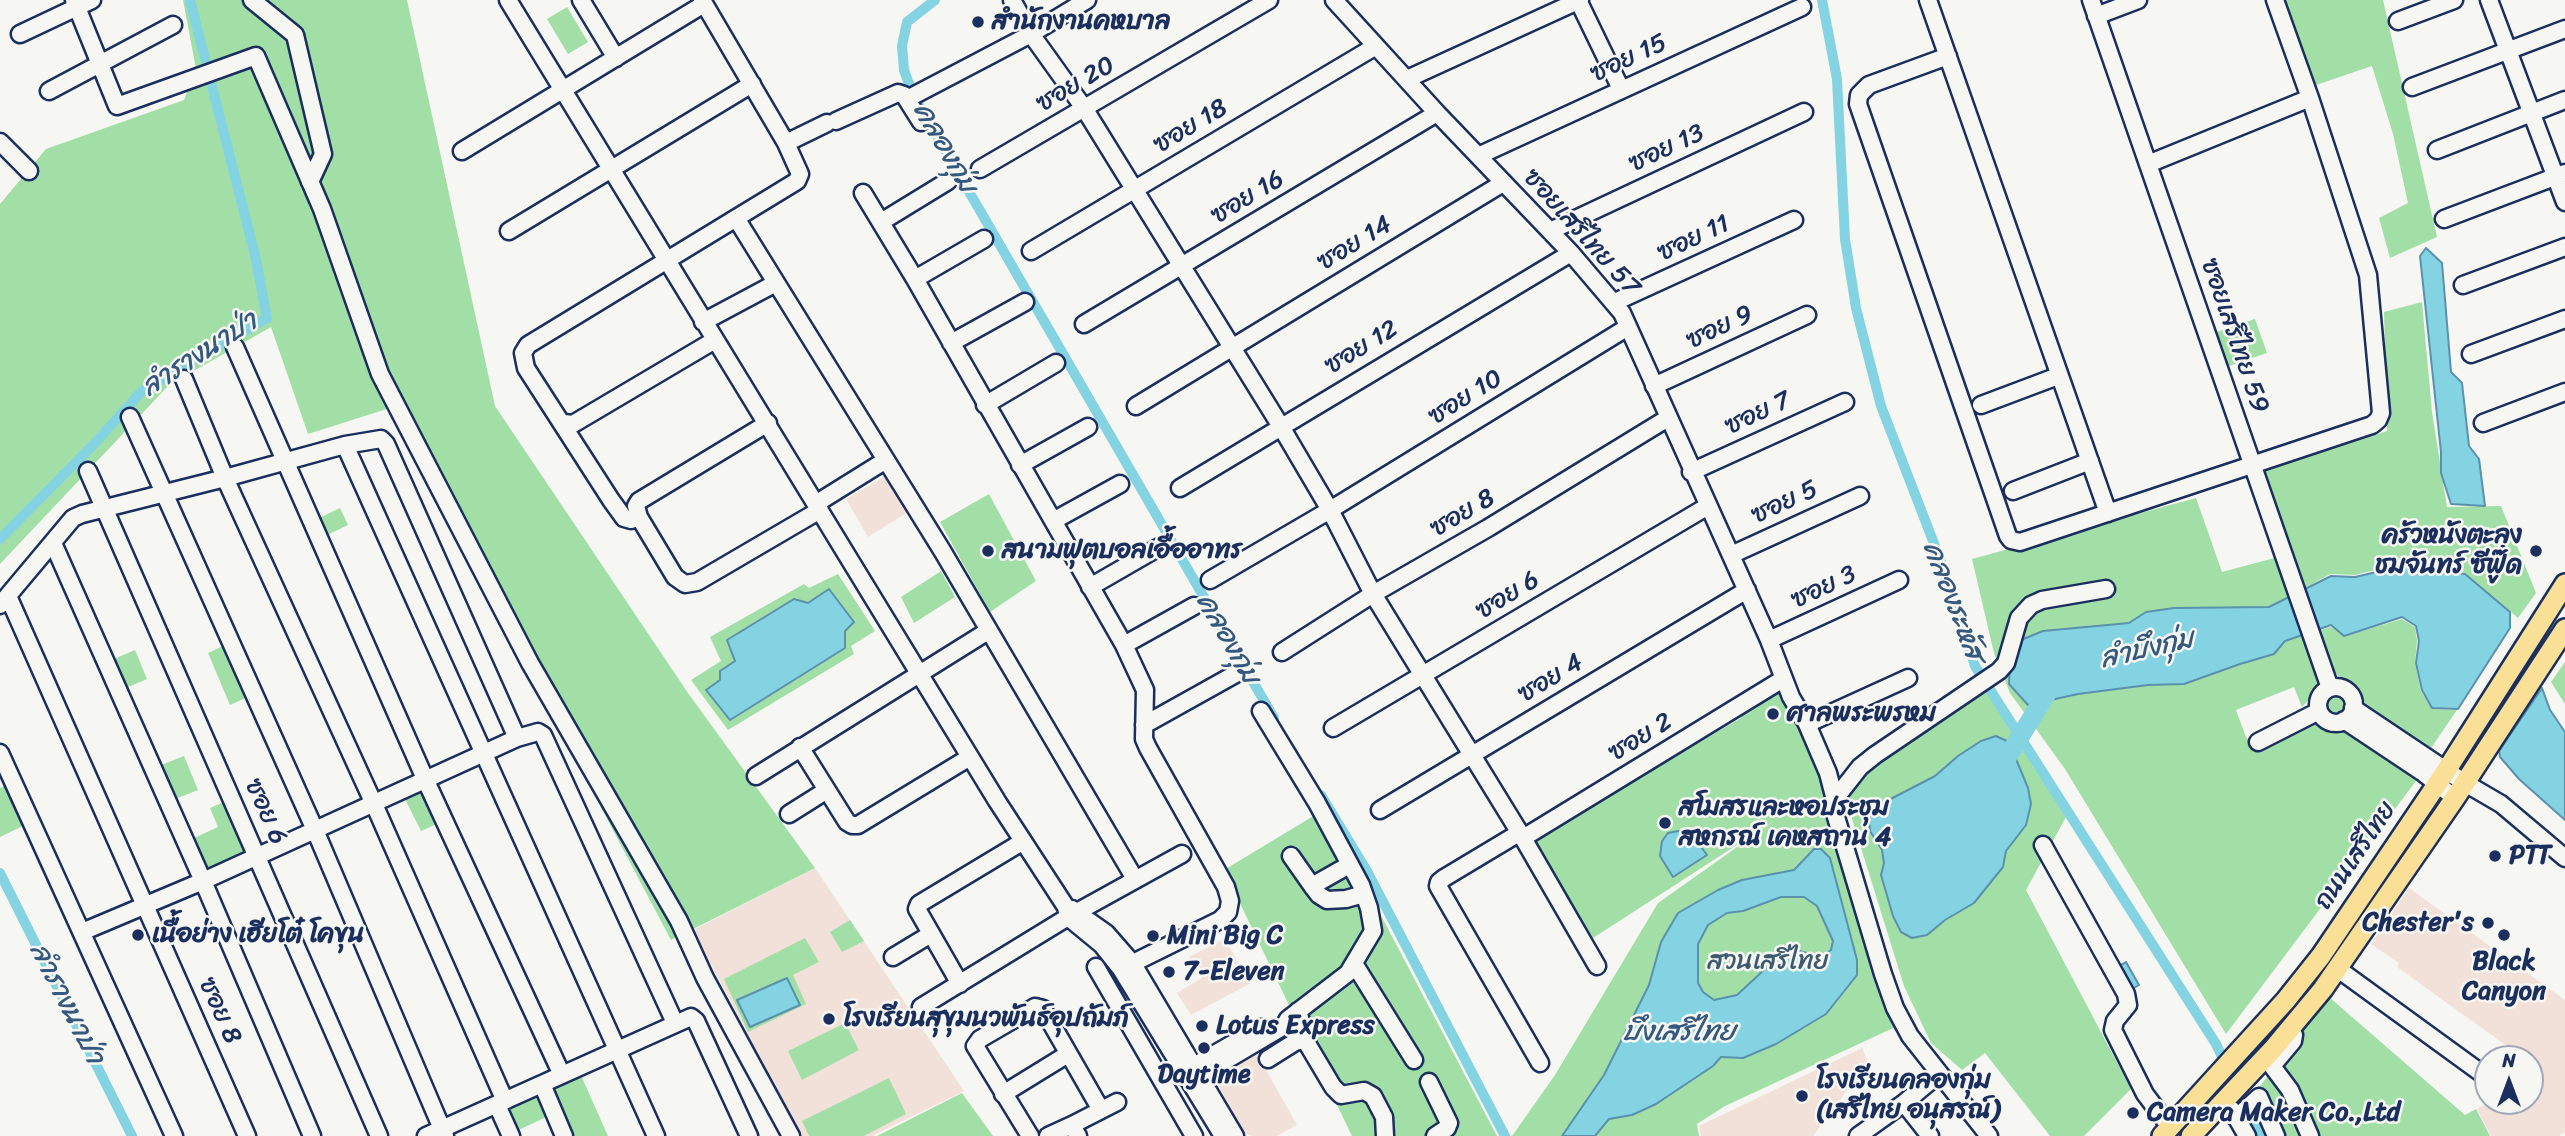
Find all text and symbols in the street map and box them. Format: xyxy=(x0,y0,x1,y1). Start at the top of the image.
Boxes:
place label: สำนักงานคหบาล xyxy=(992,6,1170,38)
marker: สำนักงานคหบาล xyxy=(970,14,986,30)
street label: ซอย 15 xyxy=(1586,28,1672,90)
street label: ซอย 20 xyxy=(1031,50,1121,120)
street label: ซอย 18 xyxy=(1148,93,1234,161)
water label: คลองกุ่ม xyxy=(905,97,983,199)
street label: ซอย 13 xyxy=(1625,118,1709,180)
street label: ซอยเสรีไทย 57 xyxy=(1516,163,1646,303)
street label: ซอย 16 xyxy=(1206,164,1290,232)
street label: ซอย 11 xyxy=(1653,209,1735,269)
street label: ซอย 14 xyxy=(1312,210,1398,278)
street label: ซอยเสรีไทย 59 xyxy=(2193,255,2275,417)
street label: ซอย 9 xyxy=(1682,299,1758,357)
water label: ลำรางนาป่า xyxy=(136,305,264,405)
street label: ซอย 12 xyxy=(1320,314,1404,382)
street label: ซอย 10 xyxy=(1423,363,1509,433)
street label: ซอย 7 xyxy=(1720,385,1796,443)
street label: ซอย 5 xyxy=(1747,474,1823,532)
street label: ซอย 8 xyxy=(1425,483,1501,545)
place label: ครัวหนังตะลุง ชมจันทร์ ซีฟู๊ด xyxy=(2375,520,2522,582)
place label: สนามฟุตบอลเอื้ออาทร xyxy=(1002,535,1242,567)
water label: คลองระหัส xyxy=(1914,537,1990,665)
marker: สนามฟุตบอลเอื้ออาทร xyxy=(980,543,996,559)
marker: ครัวหนังตะลุง ชมจันทร์ ซีฟู๊ด xyxy=(2528,543,2544,559)
street label: ซอย 3 xyxy=(1787,559,1861,617)
street label: ซอย 6 xyxy=(1471,565,1545,627)
water label: คลองกุ่ม xyxy=(1188,588,1266,690)
water label: ลำบึงกุ่ม xyxy=(2097,623,2197,677)
street label: ซอย 4 xyxy=(1513,648,1589,710)
place label: ศาลพระพรหม xyxy=(1787,698,1936,730)
marker: ศาลพระพรหม xyxy=(1765,706,1781,722)
street label: ซอย 2 xyxy=(1603,707,1679,769)
street label: ซอย 6 xyxy=(237,774,293,850)
place label: สโมสรและหอประชุม สหกรณ์ เคหสถาน 4 xyxy=(1679,792,1891,854)
street label: ถนนเสรีไทย xyxy=(2308,796,2404,916)
marker: สโมสรและหอประชุม สหกรณ์ เคหสถาน 4 xyxy=(1657,815,1673,831)
place label: PTT xyxy=(2509,840,2551,872)
marker: PTT xyxy=(2487,848,2503,864)
place label: Chester's xyxy=(2363,907,2474,939)
marker: Chester's xyxy=(2480,915,2496,931)
place label: เนื้อย่าง เฮียโต๋ โคขุน xyxy=(152,919,364,951)
place label: Mini Big C xyxy=(1167,920,1283,952)
marker: เนื้อย่าง เฮียโต๋ โคขุน xyxy=(130,927,146,943)
marker: Black Canyon xyxy=(2496,927,2512,943)
marker: Mini Big C xyxy=(1145,928,1161,944)
water label: ลำรางนาป่า xyxy=(21,938,111,1070)
park label: สวนเสรีไทย xyxy=(1707,946,1829,978)
place label: Black Canyon xyxy=(2462,946,2546,1007)
place label: 7-Eleven xyxy=(1183,956,1285,988)
marker: 7-Eleven xyxy=(1161,964,1177,980)
street label: ซอย 8 xyxy=(191,973,247,1049)
place label: โรงเรียนสุขุมนวพันธ์อุปถัมภ์ xyxy=(843,1003,1129,1035)
place label: Lotus Express xyxy=(1216,1010,1375,1042)
marker: โรงเรียนสุขุมนวพันธ์อุปถัมภ์ xyxy=(821,1011,837,1027)
water label: บึงเสรีไทย xyxy=(1623,1016,1735,1050)
marker: Lotus Express xyxy=(1194,1018,1210,1034)
marker: Daytime xyxy=(1196,1040,1212,1056)
text: N xyxy=(2502,1044,2516,1077)
north arrow xyxy=(2474,1045,2544,1115)
place label: Daytime xyxy=(1157,1059,1251,1091)
place label: โรงเรียนคลองกุ่ม (เสรีไทย อนุสรณ์) xyxy=(1816,1065,2000,1126)
marker: โรงเรียนคลองกุ่ม (เสรีไทย อนุสรณ์) xyxy=(1794,1088,1810,1104)
place label: Camera Maker Co.,Ltd xyxy=(2147,1097,2400,1129)
marker: Camera Maker Co.,Ltd xyxy=(2125,1105,2141,1121)

